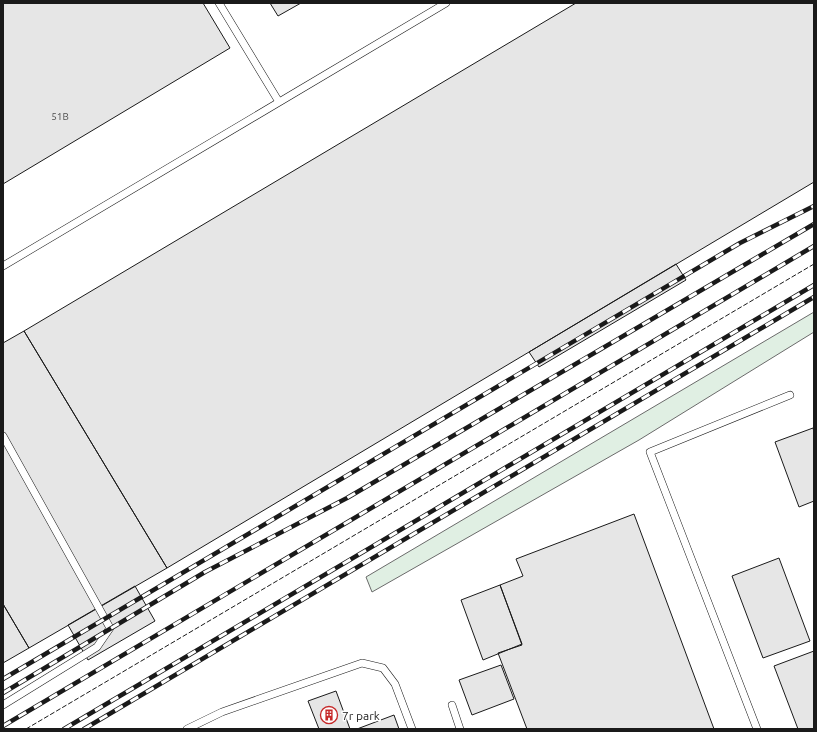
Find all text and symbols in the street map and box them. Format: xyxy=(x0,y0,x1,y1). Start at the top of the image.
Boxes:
house number: 51B xyxy=(51,111,69,122)
building icon: 7r park xyxy=(319,705,339,725)
place label: 7r park xyxy=(342,709,380,722)

